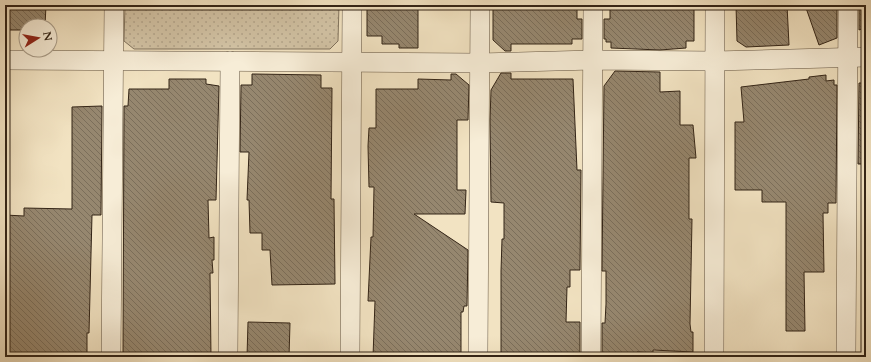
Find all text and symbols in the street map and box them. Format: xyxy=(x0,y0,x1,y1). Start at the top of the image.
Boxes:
north arrow xyxy=(18,18,58,58)
text: N xyxy=(39,30,56,43)

